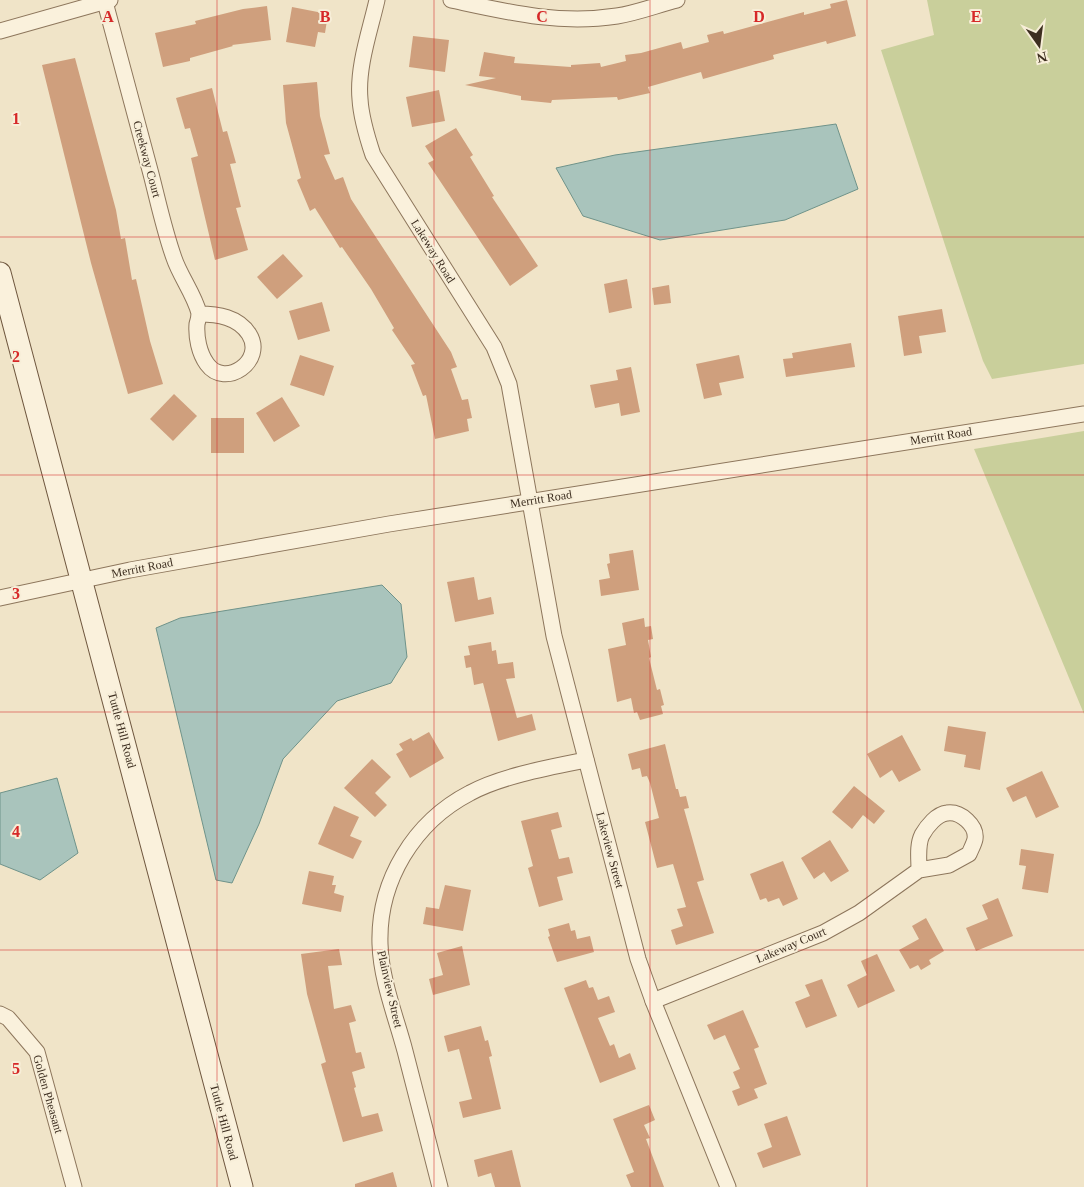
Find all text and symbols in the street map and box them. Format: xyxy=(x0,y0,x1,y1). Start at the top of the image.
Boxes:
text: A xyxy=(102,8,114,25)
text: B xyxy=(320,8,331,25)
text: C xyxy=(536,8,548,25)
text: D xyxy=(753,8,765,25)
text: E xyxy=(971,8,981,25)
north arrow xyxy=(1014,20,1064,70)
text: N xyxy=(1035,49,1049,66)
text: 1 xyxy=(12,110,20,127)
street label: Creekway Court xyxy=(130,119,164,200)
street label: Lakeway Road xyxy=(408,217,458,285)
text: 2 xyxy=(12,348,20,365)
street label: Merritt Road xyxy=(909,424,973,448)
street label: Merritt Road xyxy=(509,487,573,511)
street label: Merritt Road xyxy=(110,555,174,581)
text: 3 xyxy=(12,585,20,602)
street label: Tuttle Hill Road xyxy=(105,690,139,770)
street label: Lakeview Street xyxy=(593,810,627,890)
text: 4 xyxy=(12,823,20,840)
street label: Lakeway Court xyxy=(754,924,829,966)
street label: Plainview Street xyxy=(374,949,406,1030)
street label: Golden Pheasant xyxy=(30,1053,66,1135)
text: 5 xyxy=(12,1060,20,1077)
street label: Tuttle Hill Road xyxy=(207,1082,241,1162)

